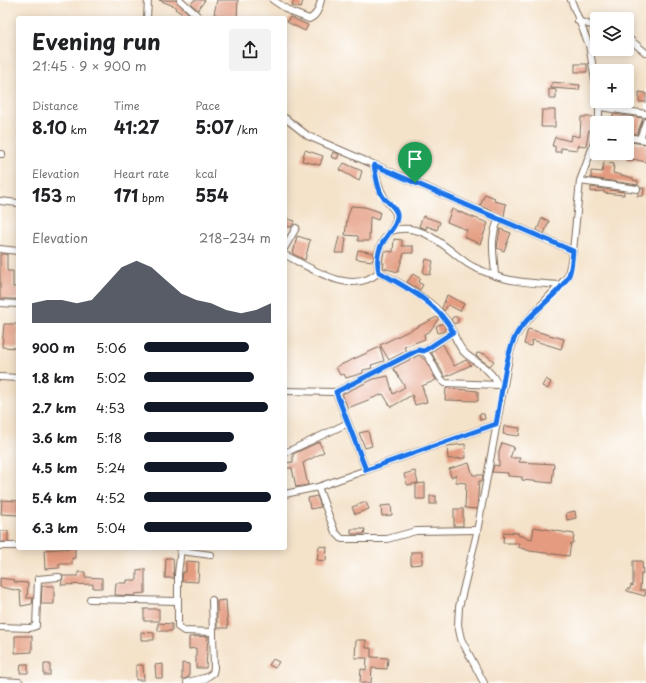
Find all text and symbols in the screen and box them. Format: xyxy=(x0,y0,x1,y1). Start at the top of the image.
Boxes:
map controls xyxy=(590,12,634,160)
button: layers xyxy=(590,12,634,56)
text: Evening run xyxy=(32,24,161,57)
button: share xyxy=(229,29,271,71)
text: 21:45 · 9 × 900 m xyxy=(32,56,147,75)
button: + xyxy=(590,64,634,108)
text: Distance xyxy=(32,97,78,114)
text: Time xyxy=(114,97,140,114)
text: Pace xyxy=(195,97,220,114)
text: 8.10 xyxy=(32,114,67,140)
text: 41:27 xyxy=(114,114,159,140)
text: 5:07 xyxy=(195,114,233,140)
button: − xyxy=(590,116,634,160)
text: km xyxy=(67,121,87,138)
text: /km xyxy=(233,121,258,138)
pin xyxy=(398,142,432,183)
icon: arrive xyxy=(404,148,426,170)
text: Elevation xyxy=(32,165,79,182)
text: Heart rate xyxy=(114,165,169,182)
text: kcal xyxy=(195,165,217,182)
text: 153 xyxy=(32,182,62,208)
text: 171 xyxy=(114,182,138,208)
text: 554 xyxy=(195,182,229,208)
text: m xyxy=(62,189,76,206)
text: bpm xyxy=(138,189,165,206)
text: Elevation xyxy=(32,228,88,247)
text: 218–234 m xyxy=(199,228,271,247)
text: 900 m xyxy=(32,338,75,357)
text: 5:06 xyxy=(96,338,127,357)
text: 1.8 km xyxy=(32,368,74,387)
text: 5:02 xyxy=(96,368,126,387)
text: 2.7 km xyxy=(32,398,76,417)
text: 4:53 xyxy=(96,398,125,417)
text: 3.6 km xyxy=(32,428,77,447)
text: 5:18 xyxy=(96,428,122,447)
text: 4.5 km xyxy=(32,458,77,477)
text: 5:24 xyxy=(96,458,126,477)
text: 5.4 km xyxy=(32,488,77,507)
text: 4:52 xyxy=(96,488,125,507)
text: 6.3 km xyxy=(32,518,78,537)
text: 5:04 xyxy=(96,518,126,537)

